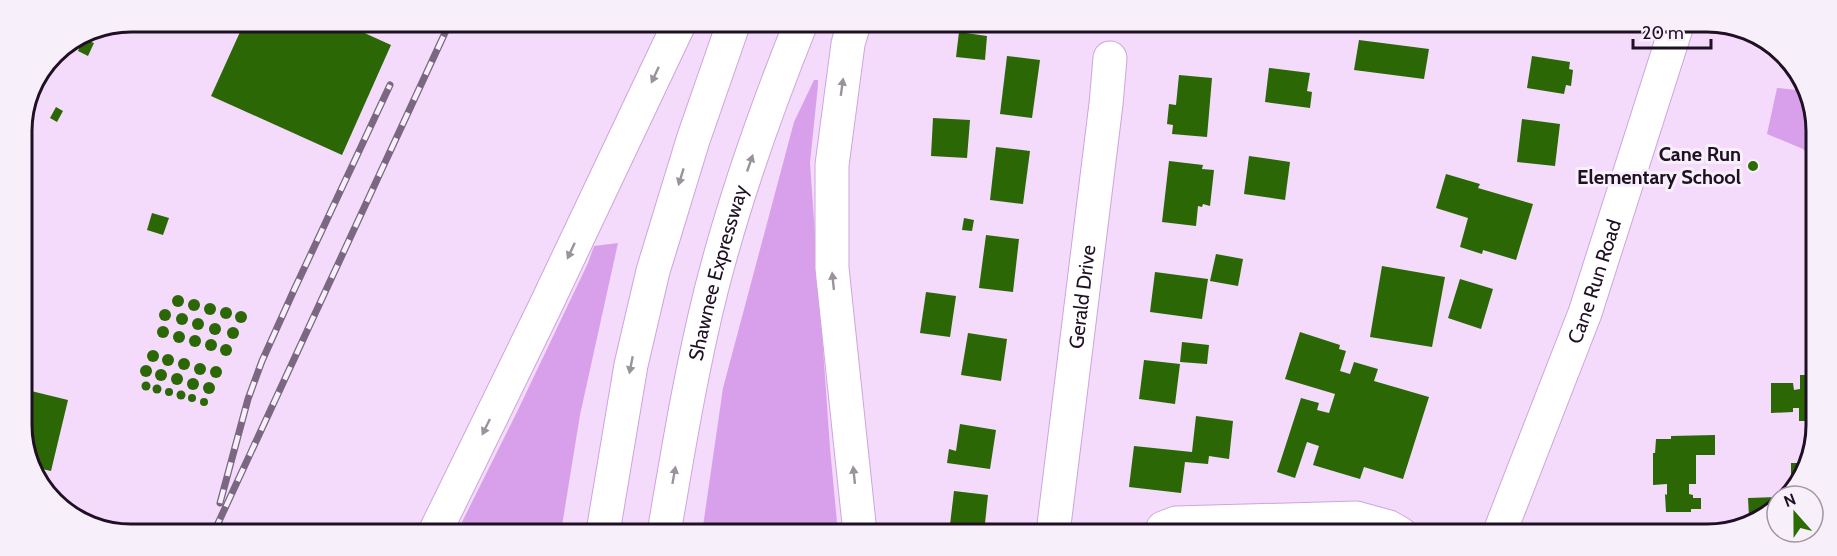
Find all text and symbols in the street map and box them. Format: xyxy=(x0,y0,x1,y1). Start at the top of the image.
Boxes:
scale bar xyxy=(1633,12,1711,50)
text: 20 m xyxy=(1642,22,1684,44)
one-way arrow xyxy=(650,67,659,84)
one-way arrow xyxy=(838,77,847,96)
place label: Cane Run Elementary School xyxy=(1577,142,1741,189)
one-way arrow xyxy=(745,154,755,172)
marker: Cane Run Elementary School xyxy=(1746,159,1760,173)
one-way arrow xyxy=(676,168,685,186)
street label: Shawnee Expressway xyxy=(684,182,753,363)
street label: Cane Run Road xyxy=(1562,216,1626,347)
one-way arrow xyxy=(567,243,576,260)
street label: Gerald Drive xyxy=(1064,243,1100,350)
one-way arrow xyxy=(829,271,838,290)
one-way arrow xyxy=(626,356,635,375)
one-way arrow xyxy=(482,418,492,436)
one-way arrow xyxy=(670,465,679,484)
one-way arrow xyxy=(849,465,859,484)
north arrow xyxy=(1765,484,1825,544)
text: N xyxy=(1781,490,1798,511)

